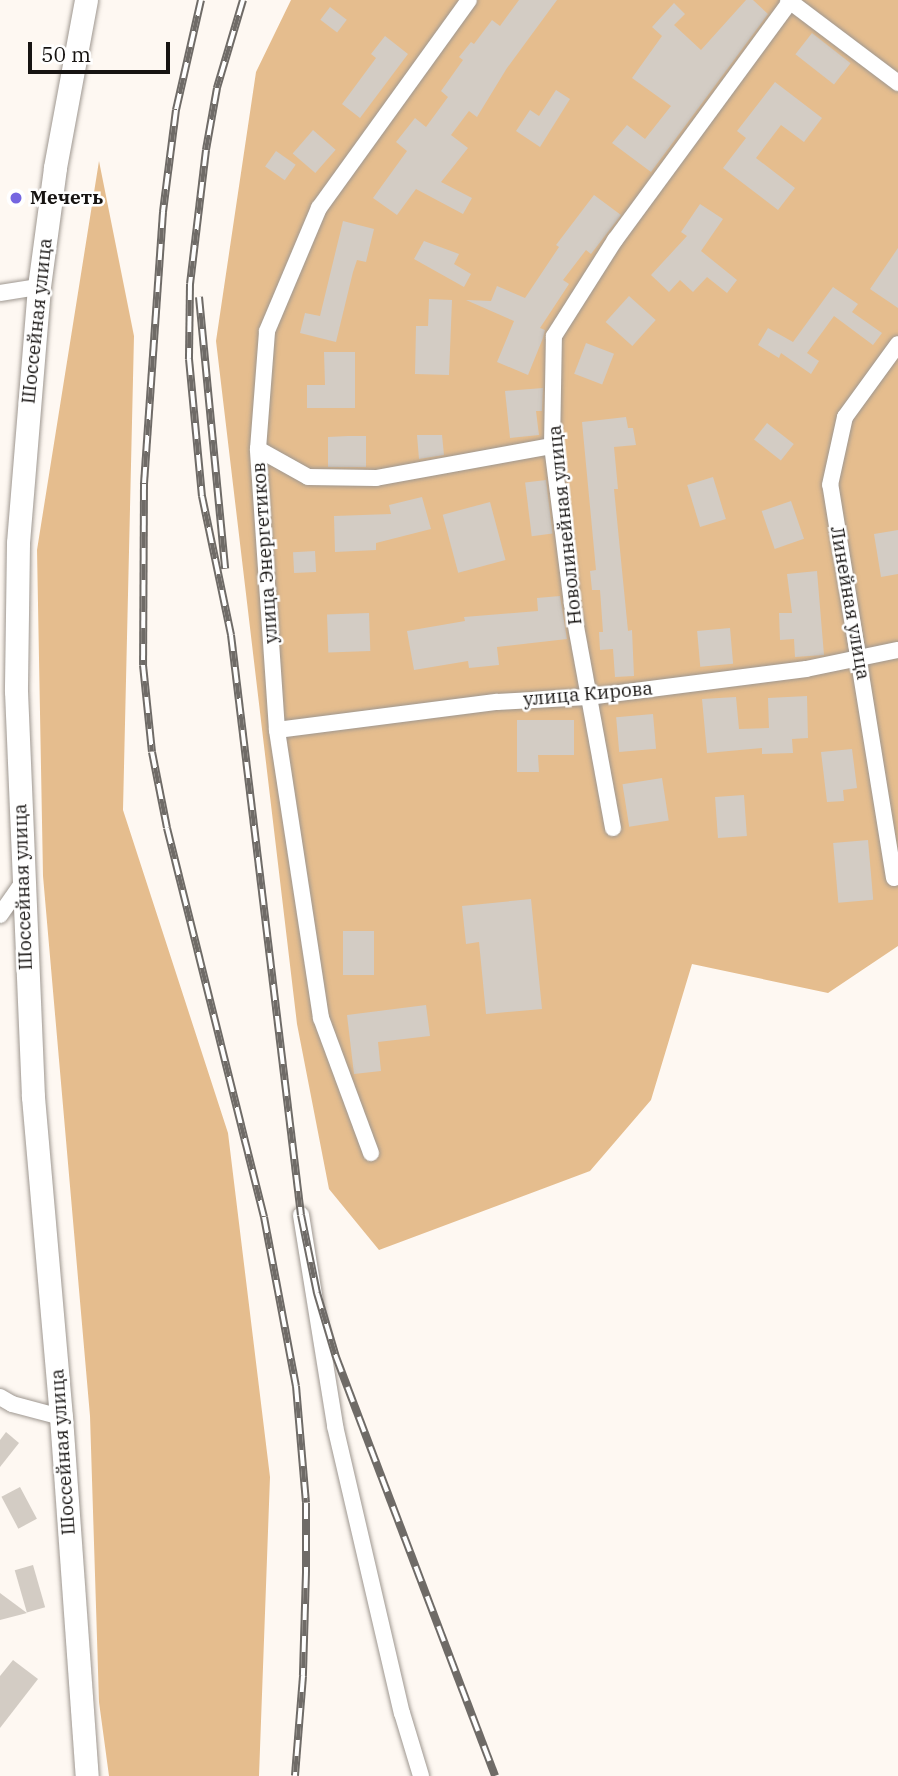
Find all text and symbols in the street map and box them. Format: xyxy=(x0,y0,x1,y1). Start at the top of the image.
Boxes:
scale bar xyxy=(32,28,173,72)
text: 50 m xyxy=(41,40,91,68)
place label: Мечеть xyxy=(30,187,103,209)
marker: Мечеть xyxy=(8,190,24,206)
street label: Шоссейная улица xyxy=(17,237,57,405)
street label: Новолинейная улица xyxy=(543,424,587,626)
street label: улица Энергетиков xyxy=(247,462,283,644)
street label: Линейная улица xyxy=(825,525,875,681)
street label: улица Кирова xyxy=(522,677,654,711)
street label: Шоссейная улица xyxy=(9,803,37,971)
street label: Шоссейная улица xyxy=(46,1368,80,1536)

